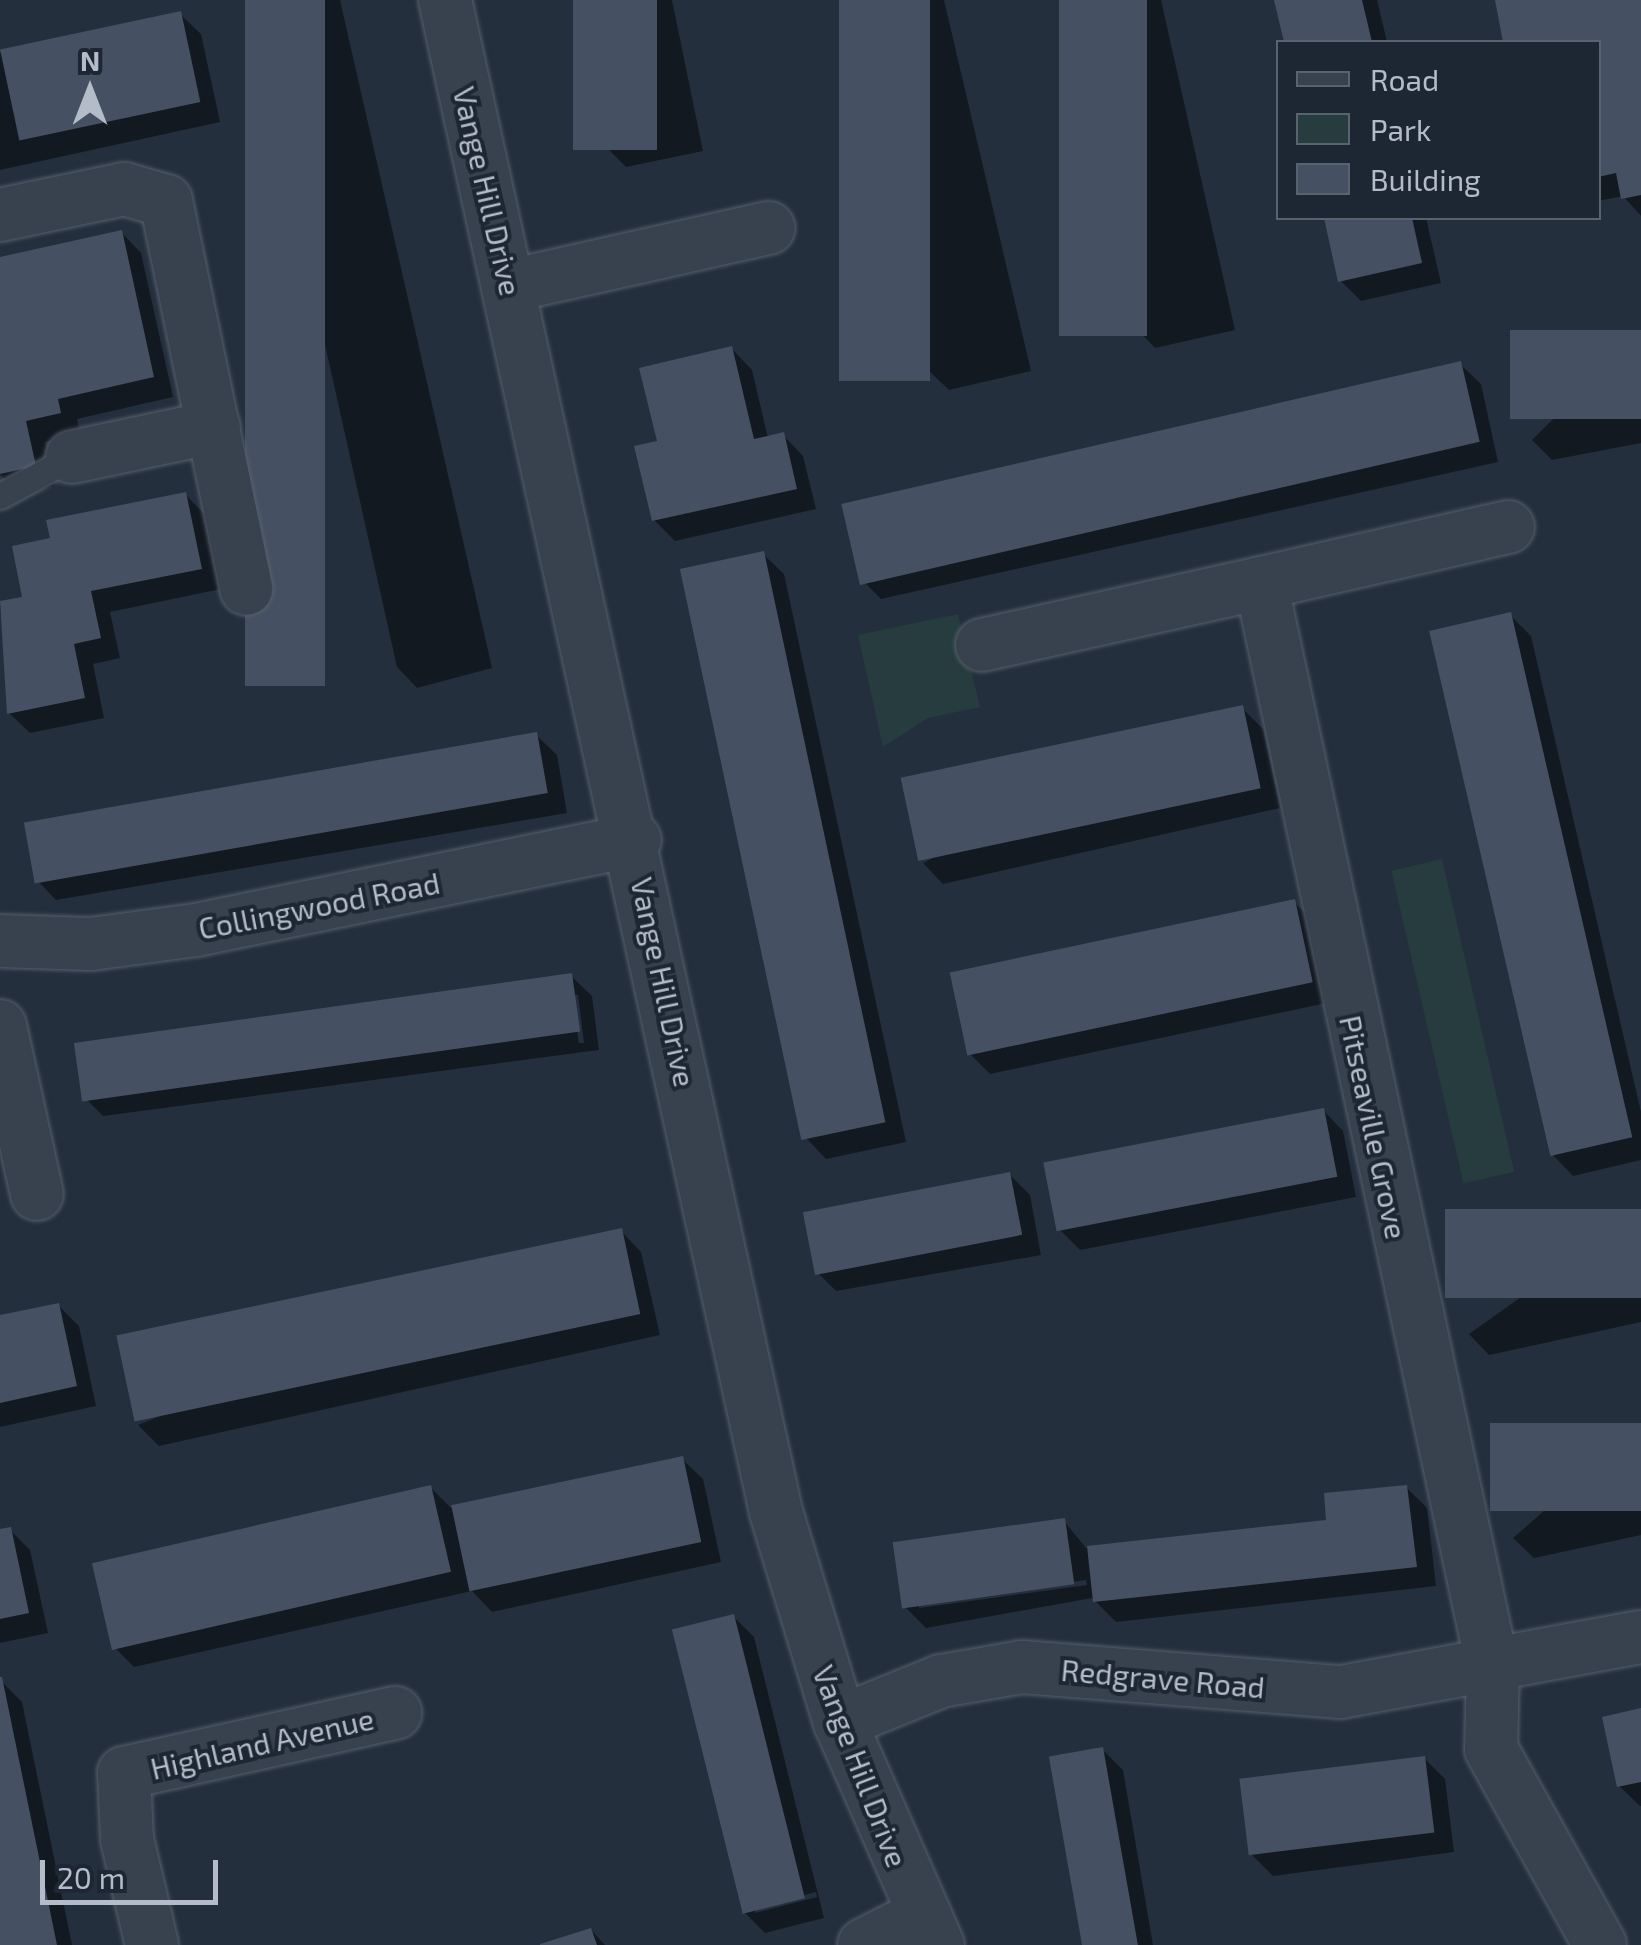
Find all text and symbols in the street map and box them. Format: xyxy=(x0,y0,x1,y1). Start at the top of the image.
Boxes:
north arrow xyxy=(40,40,140,140)
legend xyxy=(1276,40,1601,220)
text: N xyxy=(80,43,100,77)
text: Road xyxy=(1370,61,1439,97)
street label: Vange Hill Drive xyxy=(446,83,530,299)
text: Park xyxy=(1370,111,1431,147)
text: Building xyxy=(1370,161,1481,197)
street label: Collingwood Road xyxy=(195,864,443,946)
street label: Vange Hill Drive xyxy=(624,874,704,1090)
street label: Pitseaville Grove xyxy=(1333,1012,1415,1242)
street label: Redgrave Road xyxy=(1060,1651,1266,1705)
street label: Vange Hill Drive xyxy=(806,1660,916,1872)
street label: Highland Avenue xyxy=(146,1700,378,1786)
scale bar xyxy=(45,1840,222,1902)
text: 20 m xyxy=(57,1859,125,1895)

